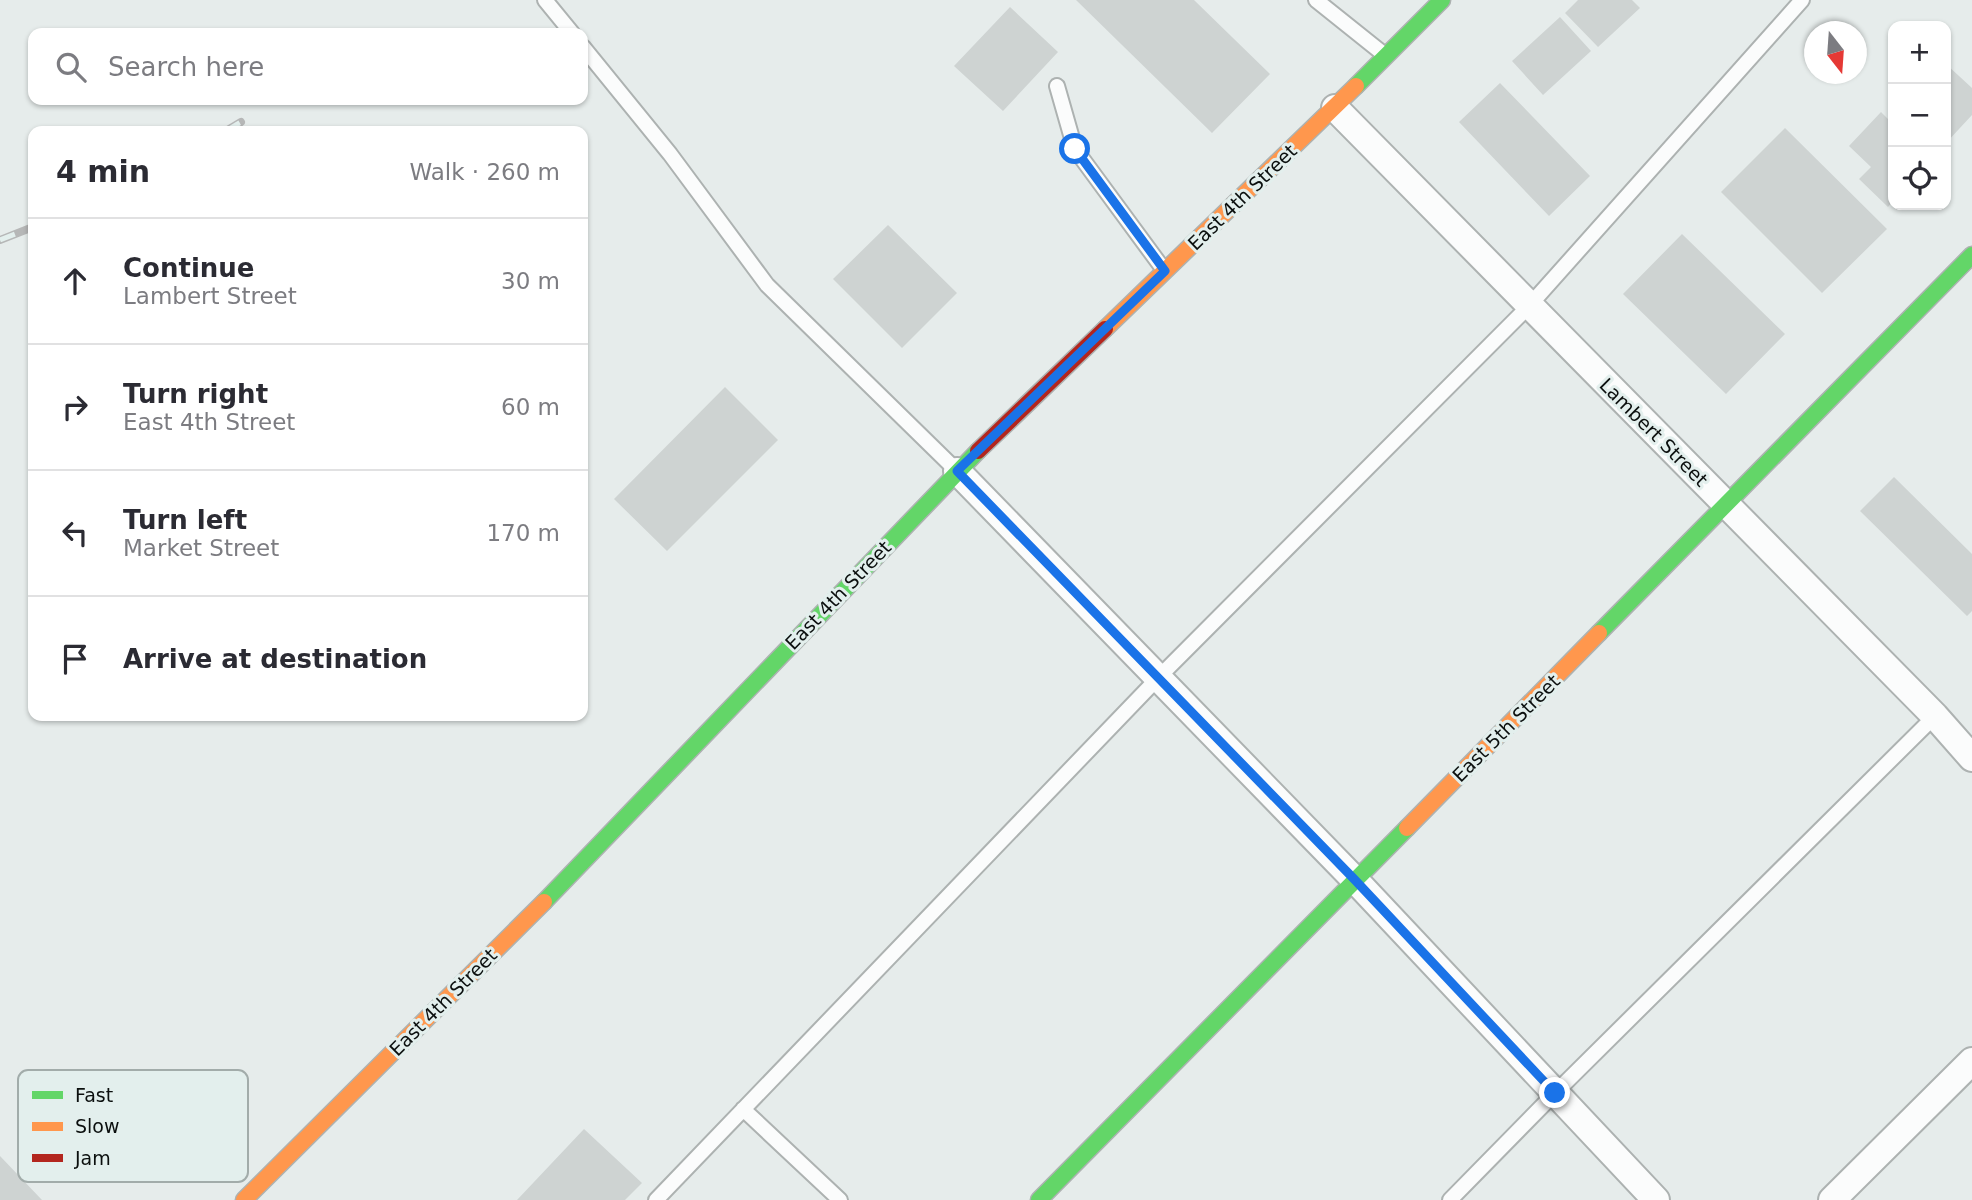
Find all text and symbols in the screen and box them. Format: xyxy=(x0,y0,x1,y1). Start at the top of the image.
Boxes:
north arrow xyxy=(1804,21,1867,84)
map controls xyxy=(1888,21,1951,210)
button: + xyxy=(1888,21,1951,84)
search box xyxy=(28,28,588,105)
icon: search xyxy=(52,48,90,86)
text: Search here xyxy=(108,52,264,82)
button: − xyxy=(1888,84,1951,147)
route start xyxy=(1059,133,1090,164)
street label: East 4th Street xyxy=(1183,140,1301,254)
button: locate xyxy=(1888,147,1951,210)
text: 4 min xyxy=(56,154,150,189)
text: Walk · 260 m xyxy=(409,159,560,185)
text: Continue xyxy=(123,253,254,283)
icon: ahead xyxy=(56,262,94,300)
text: 30 m xyxy=(501,268,560,294)
text: Lambert Street xyxy=(123,283,297,309)
street label: Lambert Street xyxy=(1595,373,1713,491)
text: Turn right xyxy=(123,379,268,409)
icon: right xyxy=(56,388,94,426)
text: 60 m xyxy=(501,394,560,420)
text: East 4th Street xyxy=(123,409,295,435)
text: Turn left xyxy=(123,505,247,535)
icon: left xyxy=(56,514,94,552)
text: 170 m xyxy=(486,520,560,546)
text: Market Street xyxy=(123,535,279,561)
street label: East 4th Street xyxy=(781,536,895,654)
icon: arrive xyxy=(56,640,94,678)
text: Arrive at destination xyxy=(123,644,427,674)
street label: East 5th Street xyxy=(1448,670,1564,786)
street label: East 4th Street xyxy=(385,944,501,1060)
legend xyxy=(18,1070,248,1182)
route end xyxy=(1539,1077,1570,1108)
text: Fast xyxy=(75,1084,113,1106)
text: Slow xyxy=(75,1115,120,1137)
text: Jam xyxy=(74,1147,111,1169)

